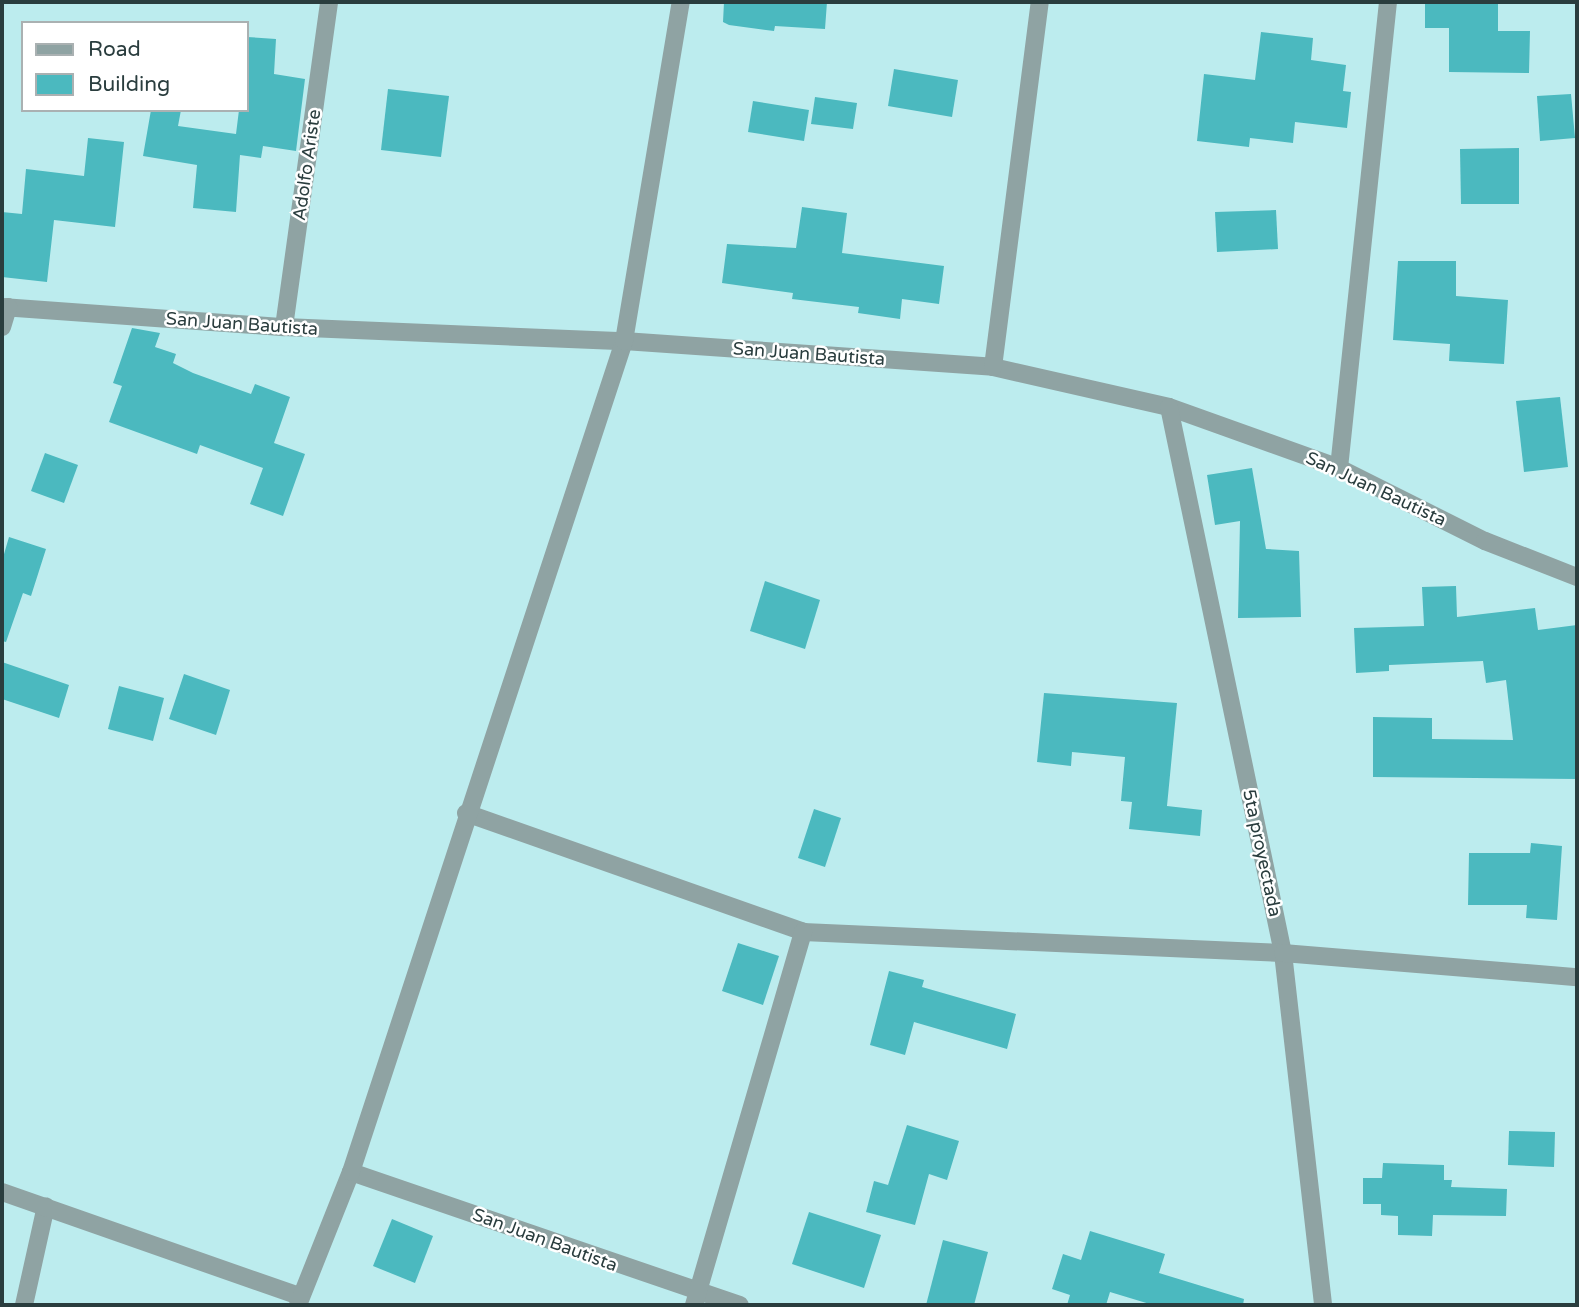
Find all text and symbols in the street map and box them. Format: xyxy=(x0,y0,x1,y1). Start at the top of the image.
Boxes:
legend xyxy=(21,21,248,112)
text: Road xyxy=(88,37,141,62)
text: Building xyxy=(88,72,170,97)
street label: Adolfo Ariste xyxy=(288,108,326,222)
street label: San Juan Bautista xyxy=(165,308,319,340)
street label: San Juan Bautista xyxy=(732,338,886,370)
street label: San Juan Bautista xyxy=(1302,447,1450,531)
street label: 5ta proyectada xyxy=(1238,787,1286,919)
street label: San Juan Bautista xyxy=(470,1204,620,1276)

